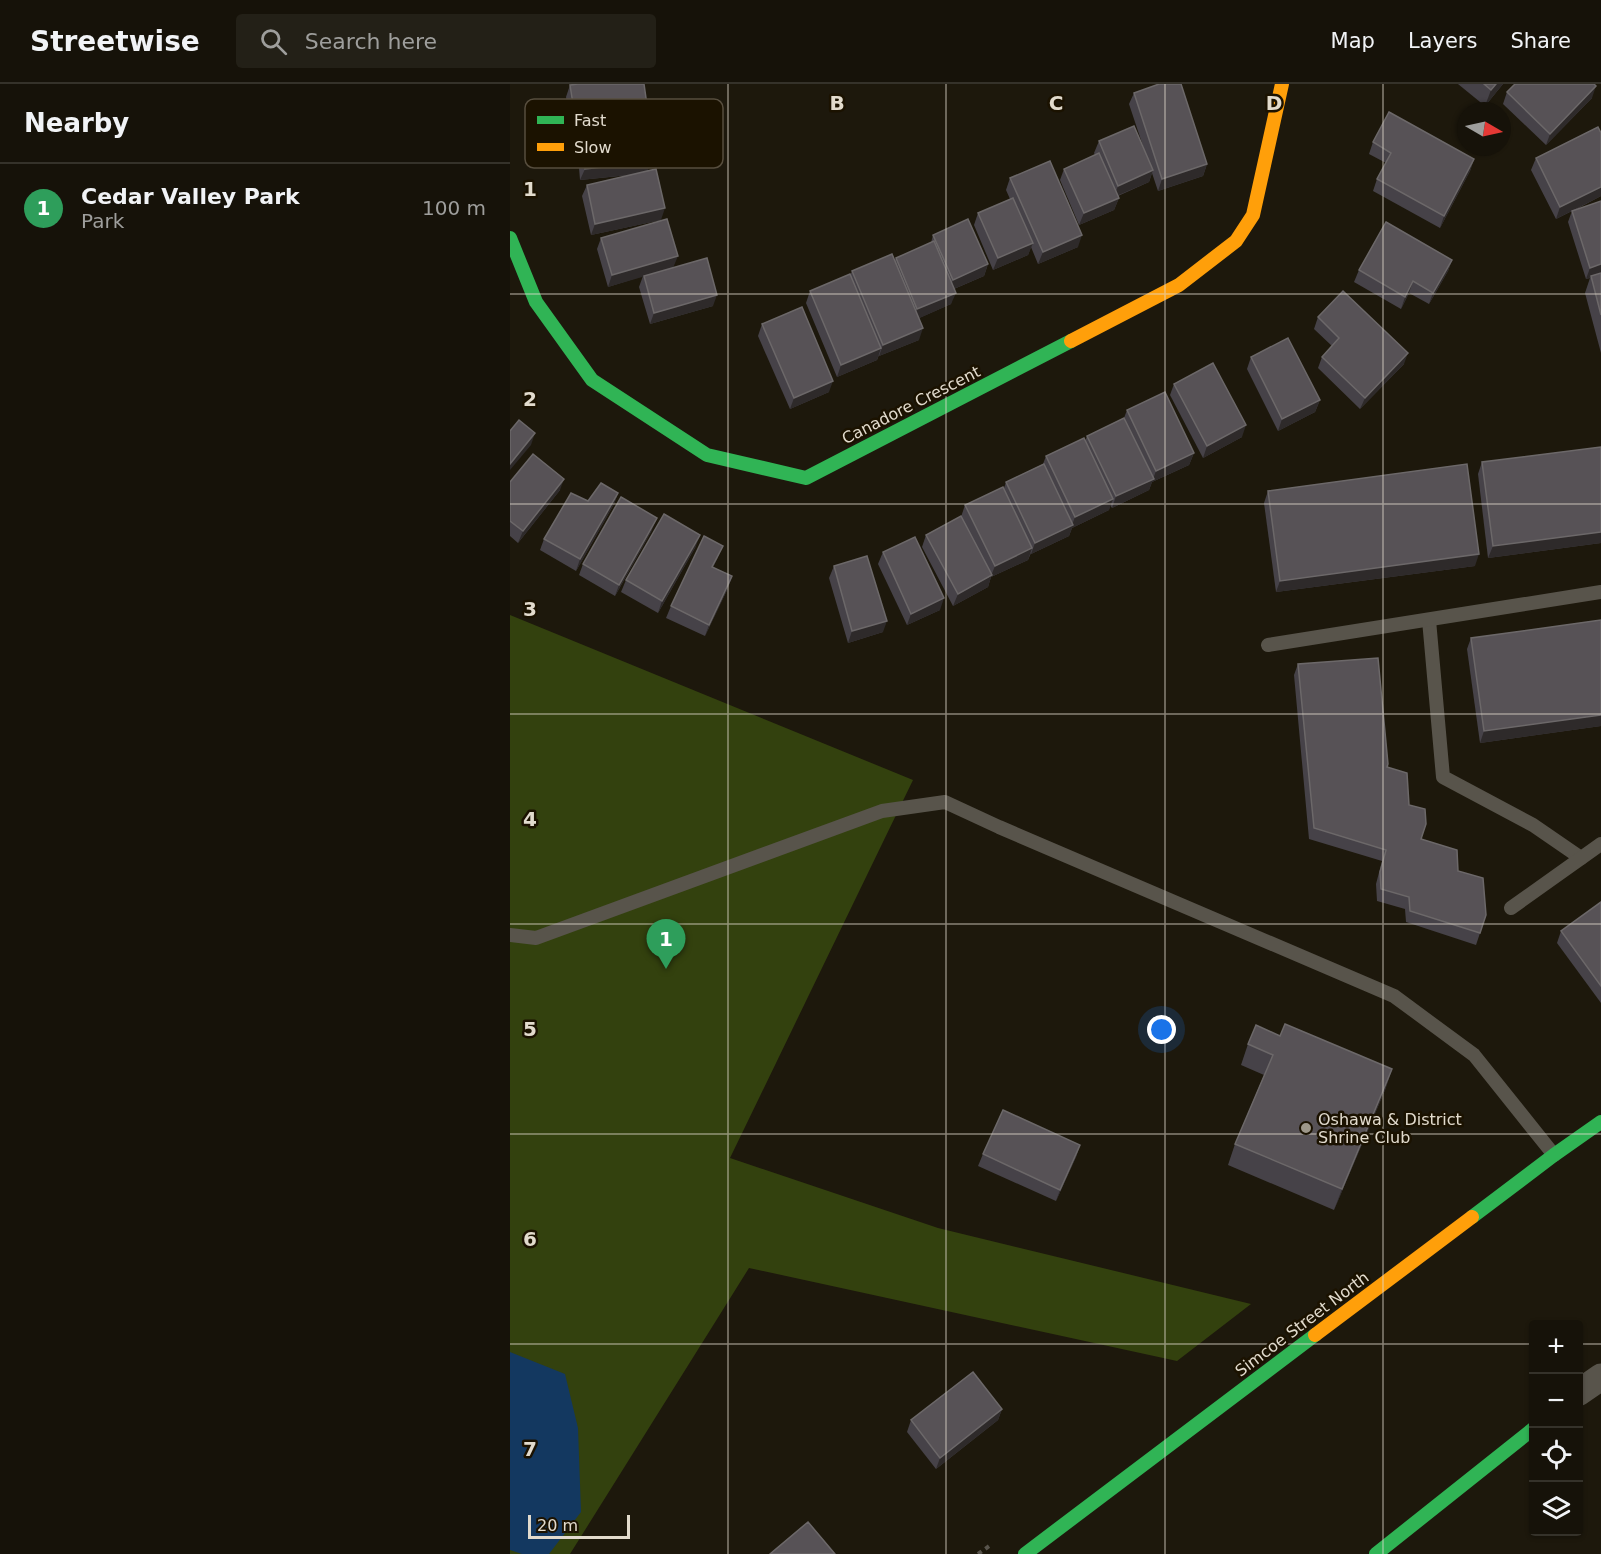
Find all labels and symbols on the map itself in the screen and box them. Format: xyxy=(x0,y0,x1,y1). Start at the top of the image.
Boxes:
text: B xyxy=(829,91,845,115)
text: C xyxy=(1049,91,1063,115)
text: D xyxy=(1266,91,1282,115)
legend xyxy=(525,99,723,168)
north arrow xyxy=(1457,102,1511,156)
text: Fast xyxy=(574,111,606,130)
text: Slow xyxy=(574,138,611,157)
text: 1 xyxy=(523,177,537,201)
street label: Canadore Crescent xyxy=(839,362,983,448)
text: 2 xyxy=(523,387,537,411)
text: 3 xyxy=(523,597,537,621)
text: 4 xyxy=(523,807,537,831)
pin: 1 xyxy=(646,920,686,969)
your location xyxy=(1147,1015,1176,1044)
text: 5 xyxy=(523,1017,537,1041)
place label: Oshawa & District Shrine Club xyxy=(1318,1110,1462,1147)
marker: Oshawa & District Shrine Club xyxy=(1299,1121,1313,1135)
text: 6 xyxy=(523,1227,537,1251)
street label: Simcoe Street North xyxy=(1232,1268,1372,1380)
text: 7 xyxy=(523,1437,537,1461)
scale bar xyxy=(528,1512,630,1540)

